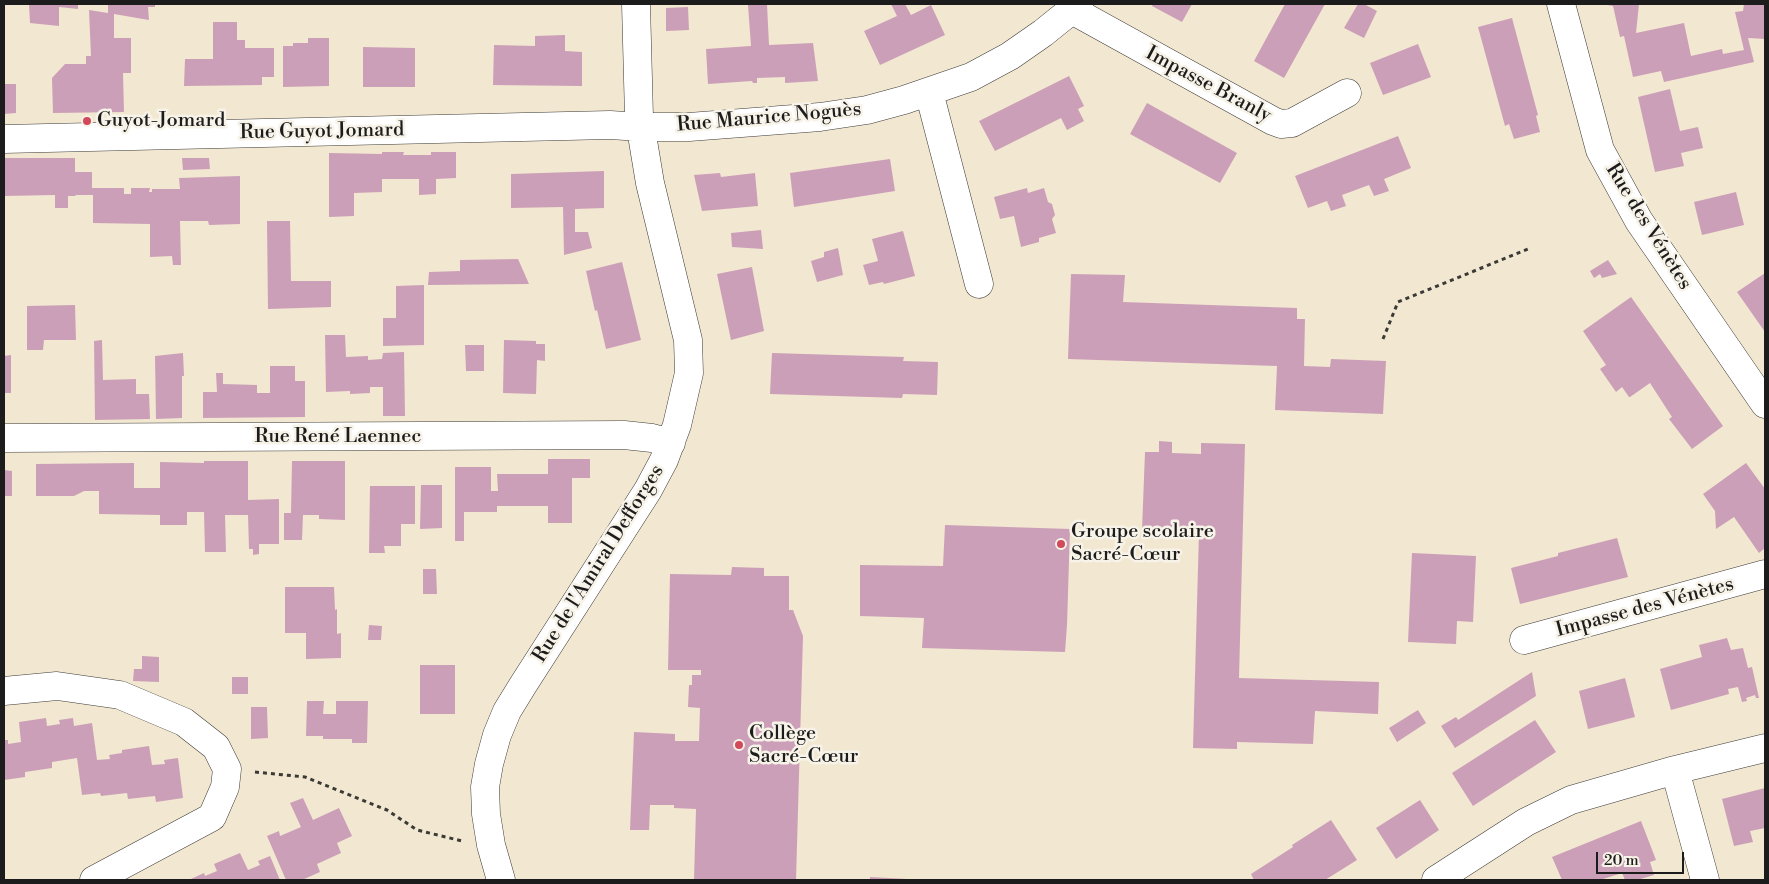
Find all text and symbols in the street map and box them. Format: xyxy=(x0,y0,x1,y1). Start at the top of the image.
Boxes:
street label: Impasse Branly xyxy=(1141,42,1275,128)
street label: Rue Maurice Noguès xyxy=(676,98,862,138)
place label: Guyot-Jomard xyxy=(97,109,225,133)
marker: Guyot-Jomard xyxy=(81,115,93,127)
street label: Rue Guyot Jomard xyxy=(240,119,404,145)
street label: Rue des Vénètes xyxy=(1600,159,1696,295)
street label: Rue René Laennec xyxy=(255,425,421,449)
street label: Rue de l'Amiral Defforges xyxy=(528,461,670,667)
place label: Groupe scolaire Sacré-Cœur xyxy=(1071,520,1214,567)
marker: Groupe scolaire Sacré-Cœur xyxy=(1055,538,1067,550)
street label: Impasse des Vénètes xyxy=(1553,573,1737,643)
place label: Collège Sacré-Cœur xyxy=(749,722,858,769)
marker: Collège Sacré-Cœur xyxy=(733,739,745,751)
scale bar xyxy=(1599,842,1686,874)
text: 20 m xyxy=(1604,851,1639,870)

